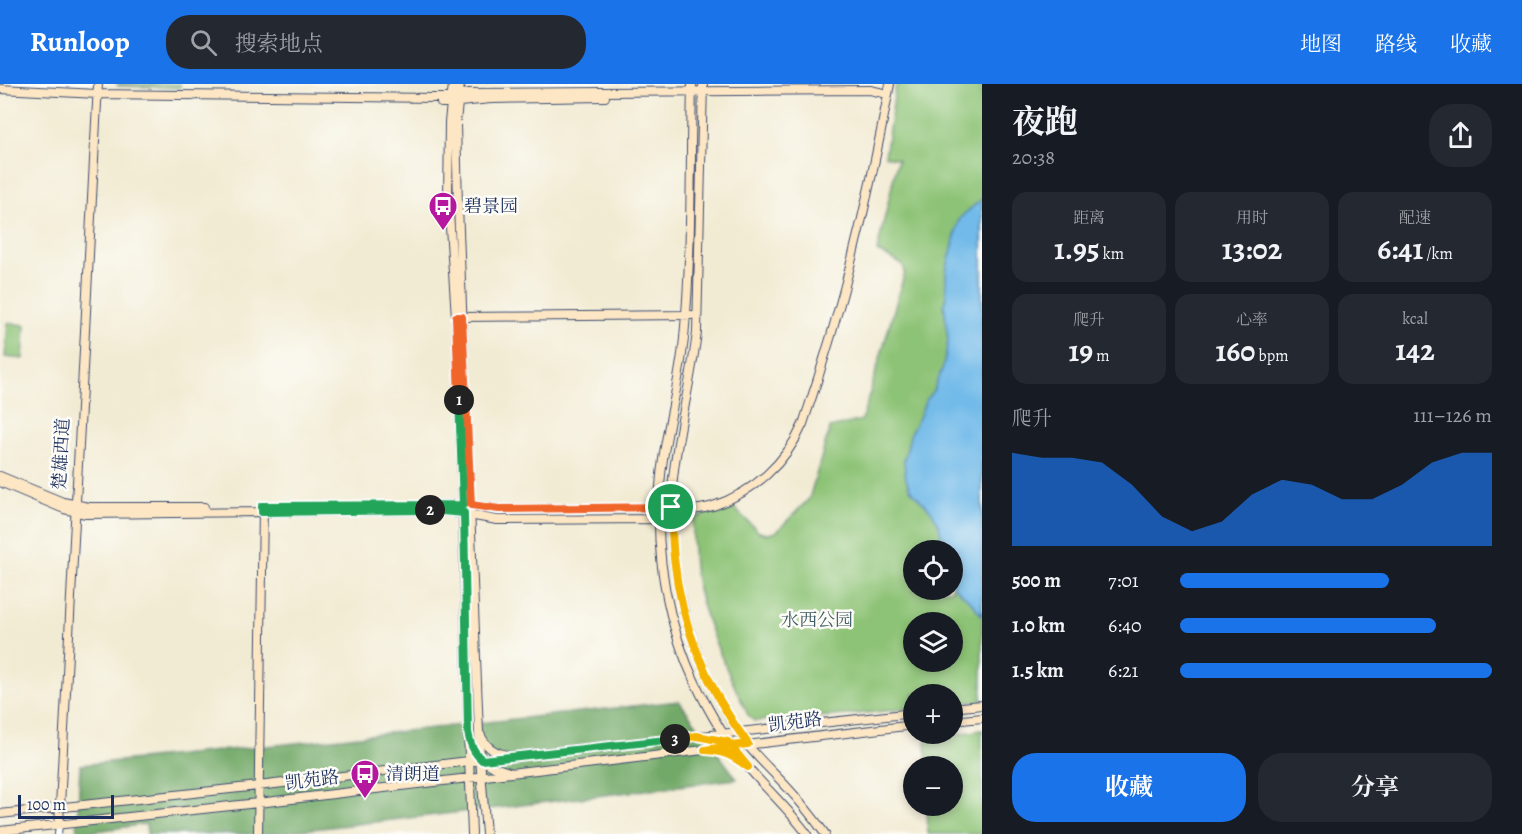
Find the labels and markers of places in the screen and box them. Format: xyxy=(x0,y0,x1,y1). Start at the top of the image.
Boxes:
bus stop icon: 碧景园 xyxy=(427,190,459,232)
place label: 碧景园 xyxy=(464,194,518,218)
pin: 1 xyxy=(444,385,474,415)
pin xyxy=(645,481,696,532)
pin: 2 xyxy=(415,495,445,525)
pin: 3 xyxy=(660,724,690,754)
bus stop icon: 清朗道 xyxy=(349,758,381,800)
place label: 清朗道 xyxy=(386,762,440,786)

